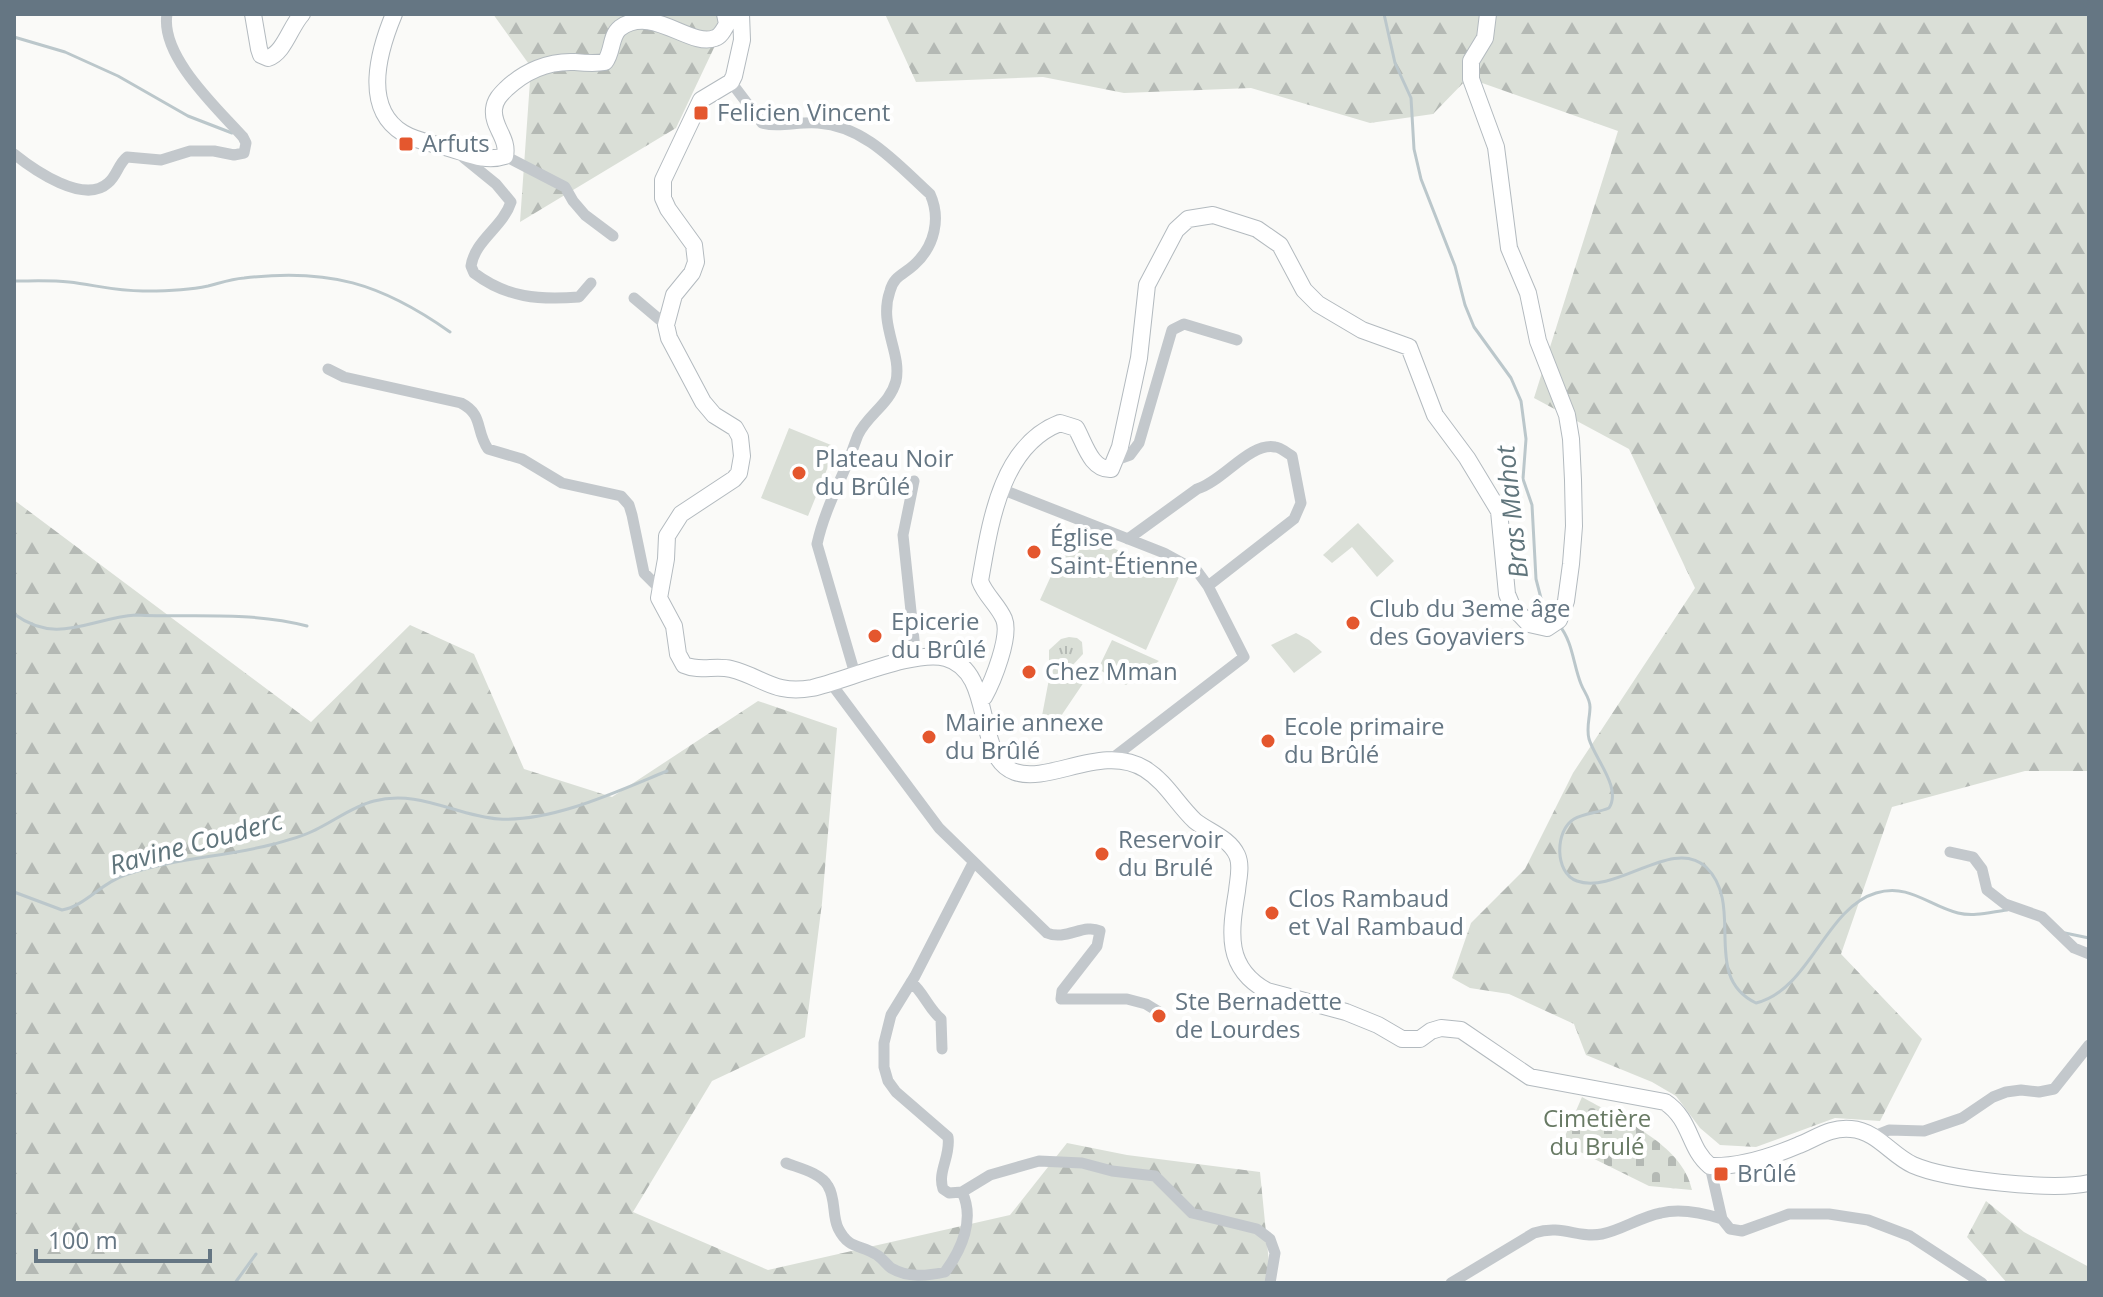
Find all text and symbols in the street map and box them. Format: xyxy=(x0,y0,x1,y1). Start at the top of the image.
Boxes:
place label: Felicien Vincent xyxy=(717,95,890,128)
marker: Felicien Vincent xyxy=(692,104,710,122)
place label: Arfuts xyxy=(422,126,490,159)
marker: Arfuts xyxy=(397,135,415,153)
place label: Plateau Noir du Brûlé xyxy=(815,441,954,502)
water label: Bras Mahot xyxy=(1486,443,1536,580)
marker: Plateau Noir du Brûlé xyxy=(790,464,808,482)
place label: Église Saint-Étienne xyxy=(1050,520,1198,581)
marker: Église Saint-Étienne xyxy=(1025,543,1043,561)
place label: Club du 3eme âge des Goyaviers xyxy=(1369,591,1570,652)
place label: Epicerie du Brûlé xyxy=(891,604,986,665)
marker: Club du 3eme âge des Goyaviers xyxy=(1344,614,1362,632)
marker: Epicerie du Brûlé xyxy=(866,627,884,645)
place label: Chez Mman xyxy=(1045,654,1178,687)
marker: Chez Mman xyxy=(1020,663,1038,681)
place label: Mairie annexe du Brûlé xyxy=(945,705,1104,766)
place label: Ecole primaire du Brûlé xyxy=(1284,709,1445,770)
marker: Mairie annexe du Brûlé xyxy=(920,728,938,746)
marker: Ecole primaire du Brûlé xyxy=(1259,732,1277,750)
water label: Ravine Couderc xyxy=(105,802,286,882)
place label: Reservoir du Brulé xyxy=(1118,822,1223,883)
marker: Reservoir du Brulé xyxy=(1093,845,1111,863)
place label: Clos Rambaud et Val Rambaud xyxy=(1288,881,1464,942)
marker: Clos Rambaud et Val Rambaud xyxy=(1263,904,1281,922)
place label: Ste Bernadette de Lourdes xyxy=(1175,984,1342,1045)
marker: Ste Bernadette de Lourdes xyxy=(1150,1007,1168,1025)
park label: Cimetière du Brulé xyxy=(1543,1101,1651,1162)
place label: Brûlé xyxy=(1737,1156,1797,1189)
marker: Brûlé xyxy=(1712,1165,1730,1183)
scale bar xyxy=(36,1213,210,1263)
text: 100 m xyxy=(48,1223,118,1256)

